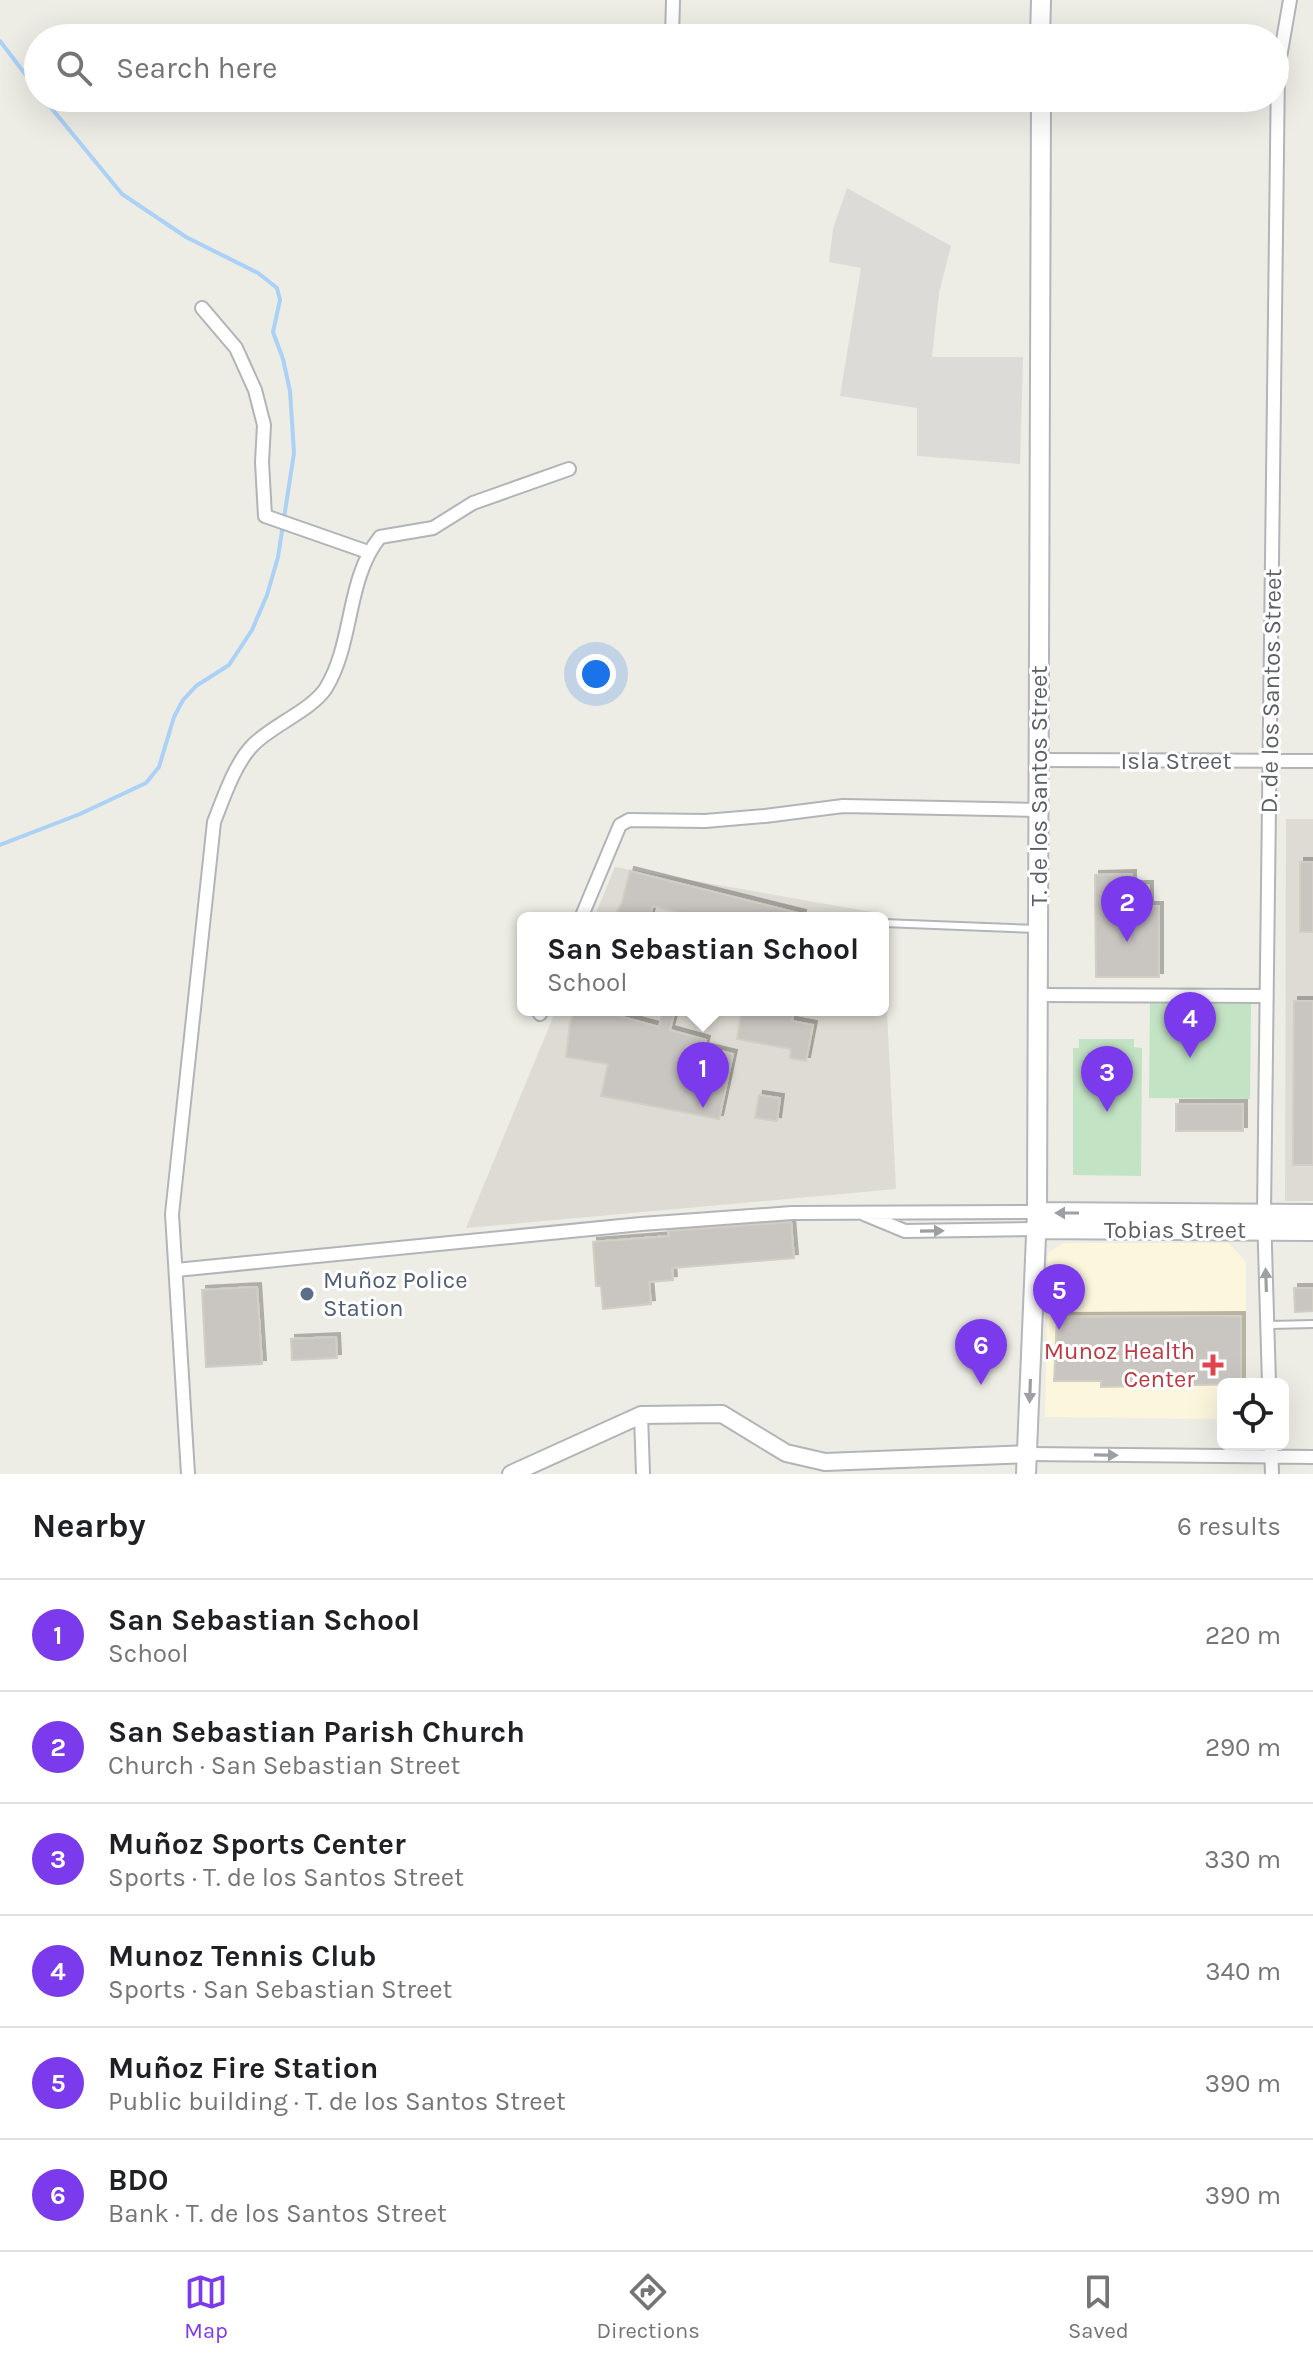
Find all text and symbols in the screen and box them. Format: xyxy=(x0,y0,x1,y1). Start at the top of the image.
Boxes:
search box xyxy=(24,24,1289,112)
icon: search xyxy=(52,46,96,90)
text: Search here xyxy=(116,50,277,86)
street label: D. de los Santos Street xyxy=(1255,568,1287,814)
your location xyxy=(576,654,616,694)
street label: T. de los Santos Street xyxy=(1025,666,1053,906)
street label: Isla Street xyxy=(1121,747,1231,775)
pin: 2 xyxy=(1101,876,1153,942)
popup xyxy=(517,912,889,1016)
text: San Sebastian School xyxy=(547,931,859,967)
text: School xyxy=(547,967,627,998)
pin: 4 xyxy=(1164,992,1216,1058)
pin: 1 xyxy=(677,1042,729,1108)
pin: 3 xyxy=(1081,1046,1133,1112)
one-way arrow xyxy=(1054,1207,1079,1219)
street label: Tobias Street xyxy=(1104,1216,1246,1244)
one-way arrow xyxy=(920,1225,945,1237)
pin: 5 xyxy=(1033,1264,1085,1330)
place label: Muñoz Police Station xyxy=(323,1266,468,1322)
one-way arrow xyxy=(1259,1267,1272,1292)
marker: Muñoz Police Station xyxy=(298,1285,316,1303)
pin: 6 xyxy=(955,1319,1007,1385)
place label: Munoz Health Center xyxy=(1044,1337,1195,1393)
marker: Munoz Health Center xyxy=(1202,1354,1224,1376)
map controls xyxy=(1217,1378,1289,1450)
button: locate xyxy=(1217,1378,1289,1450)
one-way arrow xyxy=(1024,1379,1037,1404)
one-way arrow xyxy=(1094,1449,1119,1461)
text: Nearby xyxy=(32,1506,146,1546)
text: 6 results xyxy=(1177,1511,1281,1542)
text: San Sebastian School xyxy=(108,1602,420,1638)
text: 1 xyxy=(53,1620,63,1651)
text: 220 m xyxy=(1205,1620,1281,1651)
text: School xyxy=(108,1638,189,1669)
text: San Sebastian Parish Church xyxy=(108,1714,525,1750)
text: 2 xyxy=(50,1732,66,1763)
text: 290 m xyxy=(1205,1732,1281,1763)
text: Church · San Sebastian Street xyxy=(108,1750,460,1781)
text: Muñoz Sports Center xyxy=(108,1826,406,1862)
text: 3 xyxy=(50,1844,66,1875)
text: 330 m xyxy=(1204,1844,1281,1875)
text: Sports · T. de los Santos Street xyxy=(108,1862,464,1893)
text: Munoz Tennis Club xyxy=(108,1938,377,1974)
text: 4 xyxy=(50,1956,66,1987)
text: 340 m xyxy=(1205,1956,1281,1987)
text: Sports · San Sebastian Street xyxy=(108,1974,452,2005)
text: Muñoz Fire Station xyxy=(108,2050,379,2086)
text: 5 xyxy=(50,2068,66,2099)
text: 390 m xyxy=(1205,2068,1281,2099)
text: Public building · T. de los Santos Street xyxy=(108,2086,566,2117)
text: BDO xyxy=(108,2162,169,2198)
text: 6 xyxy=(50,2180,66,2211)
text: 390 m xyxy=(1205,2180,1281,2211)
text: Bank · T. de los Santos Street xyxy=(108,2198,447,2229)
tab: Map xyxy=(184,2270,228,2344)
tab: Directions xyxy=(596,2270,700,2344)
tab: Saved xyxy=(1068,2270,1129,2344)

